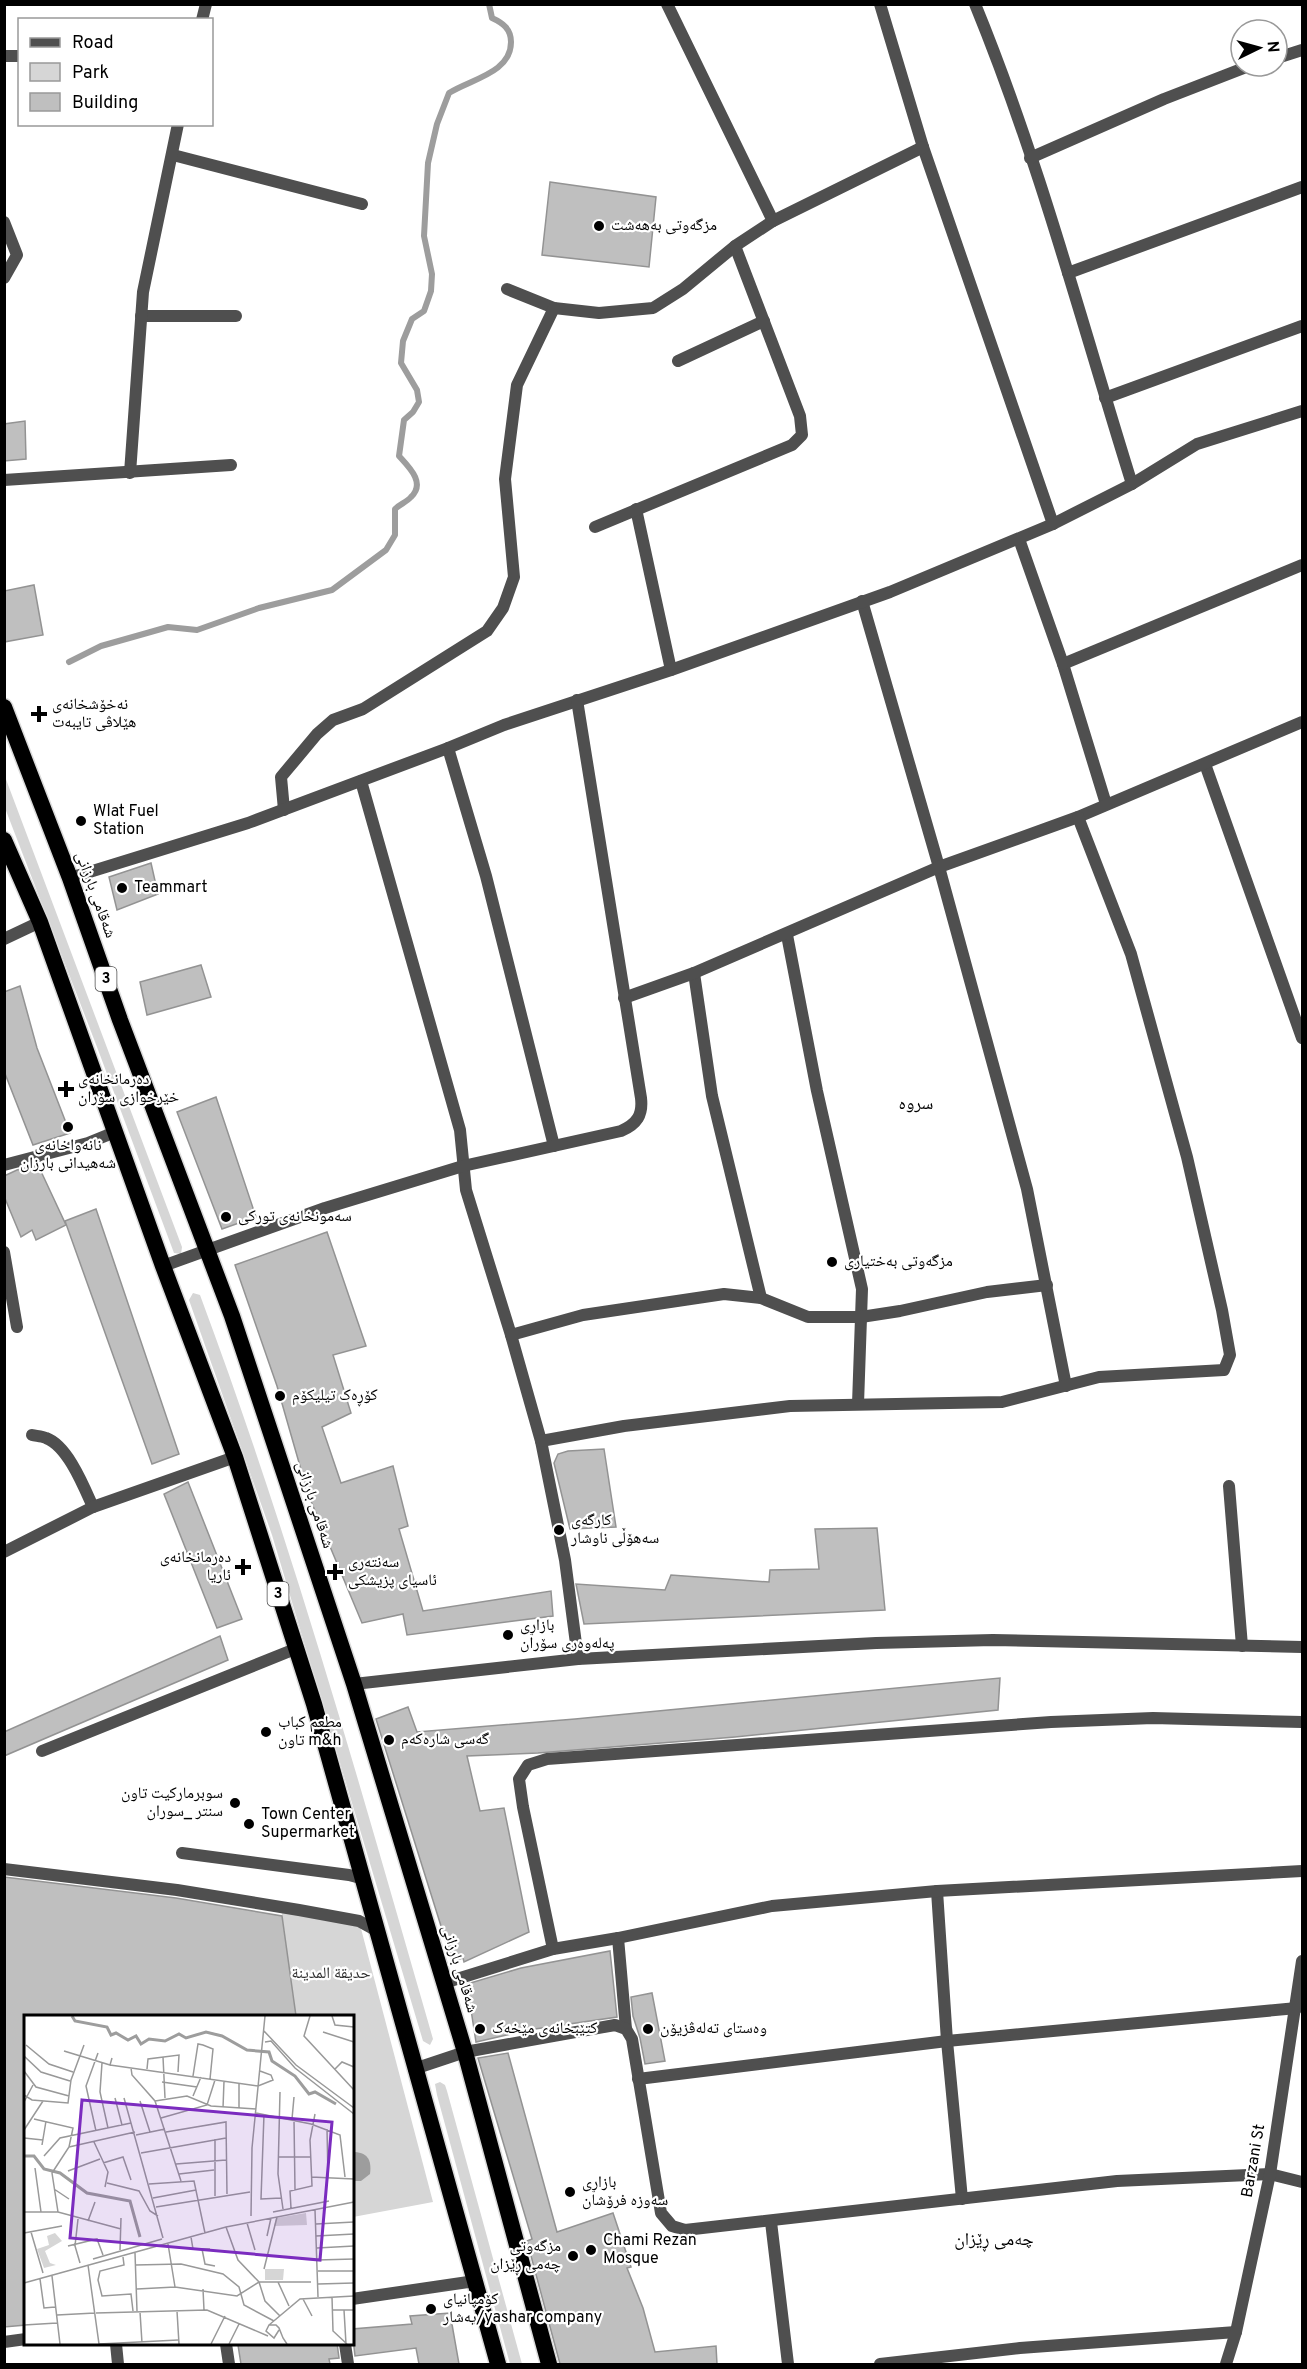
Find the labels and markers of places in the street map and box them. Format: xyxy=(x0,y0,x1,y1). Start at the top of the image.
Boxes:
place label: مزگەوتی بەهەشت xyxy=(611,216,717,236)
marker: مزگەوتی بەهەشت xyxy=(592,219,606,233)
place label: نەخۆشخانەی هێلاڤی تایبەت xyxy=(52,695,136,733)
marker: نەخۆشخانەی هێلاڤی تایبەت xyxy=(30,705,48,723)
place label: Wlat Fuel Station xyxy=(93,802,159,840)
marker: Wlat Fuel Station xyxy=(74,814,88,828)
place label: Teammart xyxy=(134,878,208,898)
marker: Teammart xyxy=(115,881,129,895)
place label: دەرمانخانەی خێرخوازی سۆران xyxy=(78,1070,179,1108)
marker: دەرمانخانەی خێرخوازی سۆران xyxy=(59,1082,73,1096)
marker: نانەواخانەی شەهیدانی بارزان xyxy=(61,1120,75,1134)
place label: نانەواخانەی شەهیدانی بارزان xyxy=(20,1136,116,1174)
place label: سەمونخانەی تورکی xyxy=(238,1207,352,1227)
marker: سەمونخانەی تورکی xyxy=(219,1210,233,1224)
place label: مزگەوتی بەختیاری xyxy=(844,1252,953,1272)
marker: مزگەوتی بەختیاری xyxy=(825,1255,839,1269)
place label: کۆڕەک تیلیکۆم xyxy=(292,1386,378,1407)
marker: کۆڕەک تیلیکۆم xyxy=(273,1389,287,1403)
place label: کارگەی سەهۆڵی ناوشار xyxy=(570,1511,659,1549)
marker: کارگەی سەهۆڵی ناوشار xyxy=(552,1523,566,1537)
place label: دەرمانخانەی ئاریا xyxy=(160,1548,231,1586)
place label: سەنتەری ئاسیای پزیشکی xyxy=(348,1553,437,1591)
marker: دەرمانخانەی ئاریا xyxy=(236,1560,250,1574)
marker: سەنتەری ئاسیای پزیشکی xyxy=(326,1563,344,1581)
place label: بازاڕی پەلەوەری سۆران xyxy=(520,1616,615,1654)
marker: بازاڕی پەلەوەری سۆران xyxy=(501,1628,515,1642)
place label: مطعم كباب تاون m&h xyxy=(278,1713,342,1751)
marker: مطعم كباب تاون m&h xyxy=(259,1725,273,1739)
place label: گەسی شارەکەم xyxy=(401,1730,489,1750)
marker: گەسی شارەکەم xyxy=(382,1733,396,1747)
place label: سوبرماركيت تاون سنتر _سوران xyxy=(121,1784,223,1822)
marker: سوبرماركيت تاون سنتر _سوران xyxy=(228,1796,242,1810)
place label: Town Center Supermarket xyxy=(261,1805,355,1843)
marker: Town Center Supermarket xyxy=(242,1817,256,1831)
place label: کتێبخانەی مێخەک xyxy=(492,2019,598,2039)
place label: وەستای تەلەڤزیۆن xyxy=(660,2019,767,2039)
marker: کتێبخانەی مێخەک xyxy=(473,2022,487,2036)
marker: وەستای تەلەڤزیۆن xyxy=(641,2022,655,2036)
place label: بازاڕی سەوزە فرۆشان xyxy=(582,2173,668,2211)
marker: بازاڕی سەوزە فرۆشان xyxy=(563,2185,577,2199)
place label: Chami Rezan Mosque xyxy=(603,2231,697,2269)
place label: مزگەوتی چەمی ڕێزان xyxy=(490,2237,561,2276)
marker: Chami Rezan Mosque xyxy=(584,2243,598,2257)
marker: مزگەوتی چەمی ڕێزان xyxy=(566,2249,580,2263)
place label: کۆمپانیای یەشار/yashar company xyxy=(442,2290,602,2328)
marker: کۆمپانیای یەشار/yashar company xyxy=(424,2302,438,2316)

